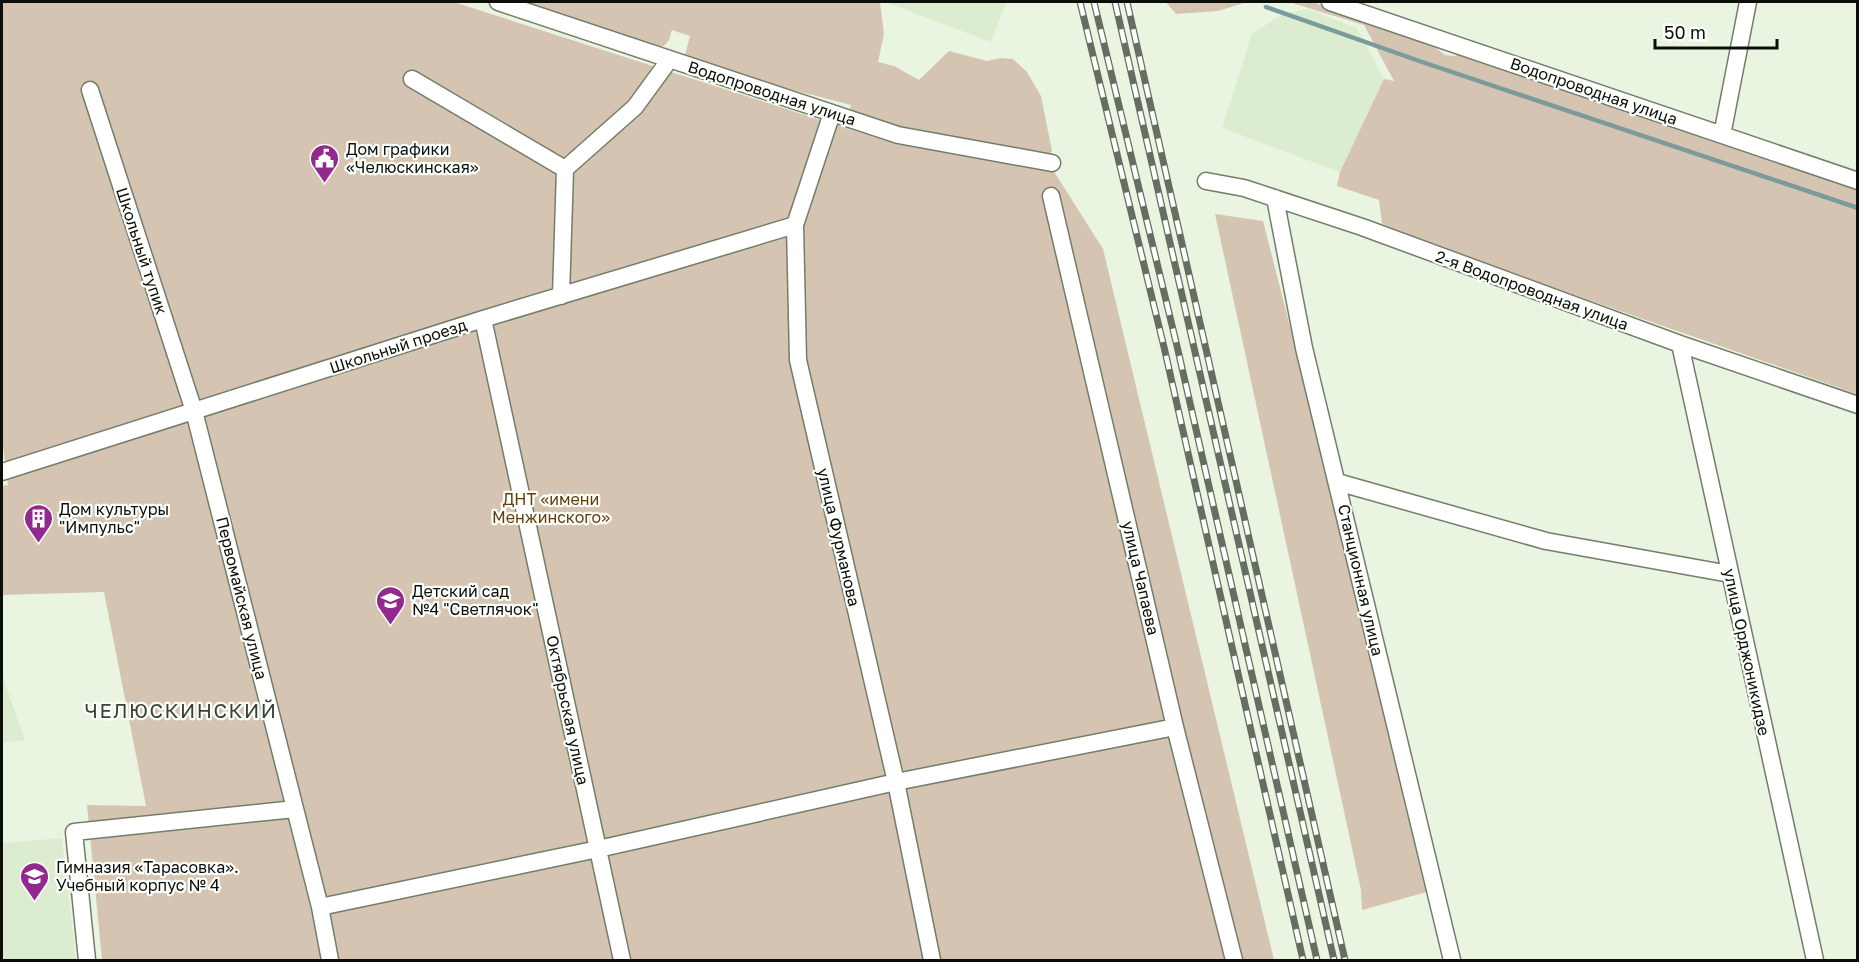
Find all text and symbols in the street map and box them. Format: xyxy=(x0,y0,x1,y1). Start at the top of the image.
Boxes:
scale bar xyxy=(1655,12,1776,50)
text: 50 m xyxy=(1664,21,1706,43)
street label: Водопроводная улица xyxy=(1508,53,1680,129)
street label: Водопроводная улица xyxy=(685,56,859,130)
place label: Дом графики «Челюскинская» xyxy=(346,139,479,177)
public building icon: Дом графики «Челюскинская» xyxy=(309,142,341,184)
street label: Школьный тупик xyxy=(112,185,172,317)
street label: 2-я Водопроводная улица xyxy=(1433,246,1631,334)
street label: Школьный проезд xyxy=(327,314,469,378)
street label: улица Фурманова xyxy=(813,466,865,608)
park label: ДНТ «имени Менжинского» xyxy=(492,489,610,527)
place label: Дом культуры "Импульс" xyxy=(59,499,169,537)
building icon: Дом культуры "Импульс" xyxy=(22,502,54,544)
street label: Станционная улица xyxy=(1334,502,1388,658)
street label: Первомайская улица xyxy=(212,515,272,681)
street label: улица Чапаева xyxy=(1118,519,1164,637)
street label: улица Орджоникидзе xyxy=(1720,567,1774,737)
place label: Детский сад №4 "Светлячок" xyxy=(412,581,538,619)
school or university icon: Детский сад №4 "Светлячок" xyxy=(375,584,407,626)
street label: Октябрьская улица xyxy=(542,633,594,787)
district label: ЧЕЛЮСКИНСКИЙ xyxy=(85,698,277,722)
place label: Гимназия «Тарасовка». Учебный корпус № 4 xyxy=(56,857,239,895)
school or university icon: Гимназия «Тарасовка». Учебный корпус № 4 xyxy=(19,860,51,902)

